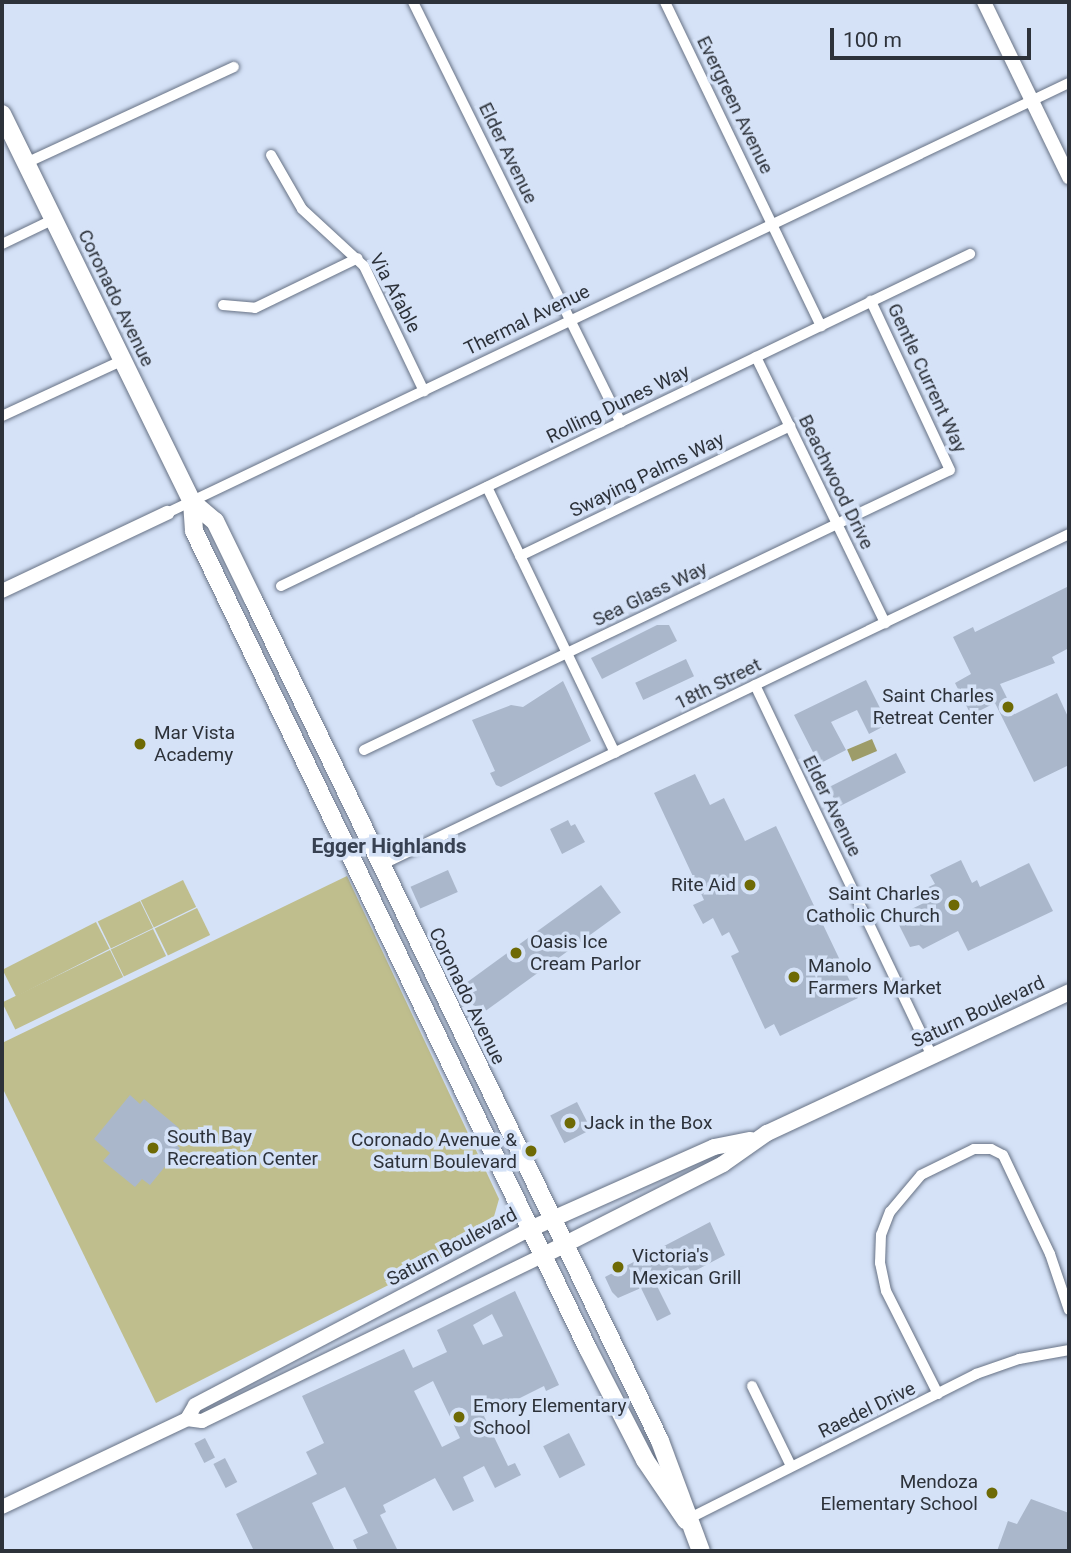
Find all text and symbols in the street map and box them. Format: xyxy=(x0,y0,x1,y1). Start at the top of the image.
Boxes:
scale bar xyxy=(833,14,1034,58)
text: 100 m xyxy=(843,28,902,52)
street label: Evergreen Avenue xyxy=(692,32,778,178)
street label: Elder Avenue xyxy=(474,99,542,207)
street label: Coronado Avenue xyxy=(73,226,159,370)
street label: Via Afable xyxy=(365,249,425,337)
street label: Thermal Avenue xyxy=(461,280,593,360)
street label: Gentle Current Way xyxy=(882,300,972,456)
street label: Rolling Dunes Way xyxy=(543,360,693,448)
street label: Beachwood Drive xyxy=(794,411,878,553)
street label: Swaying Palms Way xyxy=(566,428,728,522)
street label: Sea Glass Way xyxy=(589,556,711,632)
street label: 18th Street xyxy=(671,653,765,715)
place label: Saint Charles Retreat Center xyxy=(873,685,994,729)
marker: Saint Charles Retreat Center xyxy=(1000,699,1016,715)
place label: Mar Vista Academy xyxy=(154,722,235,766)
marker: Mar Vista Academy xyxy=(132,736,148,752)
street label: Elder Avenue xyxy=(798,752,866,860)
district label: Egger Highlands xyxy=(311,833,467,859)
place label: Rite Aid xyxy=(671,874,736,896)
marker: Rite Aid xyxy=(742,877,758,893)
place label: Saint Charles Catholic Church xyxy=(806,883,940,927)
marker: Saint Charles Catholic Church xyxy=(946,897,962,913)
street label: Coronado Avenue xyxy=(424,924,510,1068)
place label: Oasis Ice Cream Parlor xyxy=(530,931,641,975)
marker: Oasis Ice Cream Parlor xyxy=(508,945,524,961)
place label: Manolo Farmers Market xyxy=(808,955,942,999)
marker: Manolo Farmers Market xyxy=(786,969,802,985)
street label: Saturn Boulevard xyxy=(908,971,1048,1053)
place label: Jack in the Box xyxy=(584,1112,712,1134)
marker: Jack in the Box xyxy=(562,1115,578,1131)
place label: South Bay Recreation Center xyxy=(167,1126,318,1170)
place label: Coronado Avenue & Saturn Boulevard xyxy=(351,1129,517,1173)
marker: South Bay Recreation Center xyxy=(145,1140,161,1156)
marker: Coronado Avenue & Saturn Boulevard xyxy=(523,1143,539,1159)
street label: Saturn Boulevard xyxy=(383,1203,521,1291)
place label: Victoria's Mexican Grill xyxy=(632,1245,741,1289)
marker: Victoria's Mexican Grill xyxy=(610,1259,626,1275)
street label: Raedel Drive xyxy=(815,1377,919,1443)
place label: Emory Elementary School xyxy=(473,1395,626,1439)
marker: Emory Elementary School xyxy=(451,1409,467,1425)
place label: Mendoza Elementary School xyxy=(820,1471,978,1515)
marker: Mendoza Elementary School xyxy=(984,1485,1000,1501)

